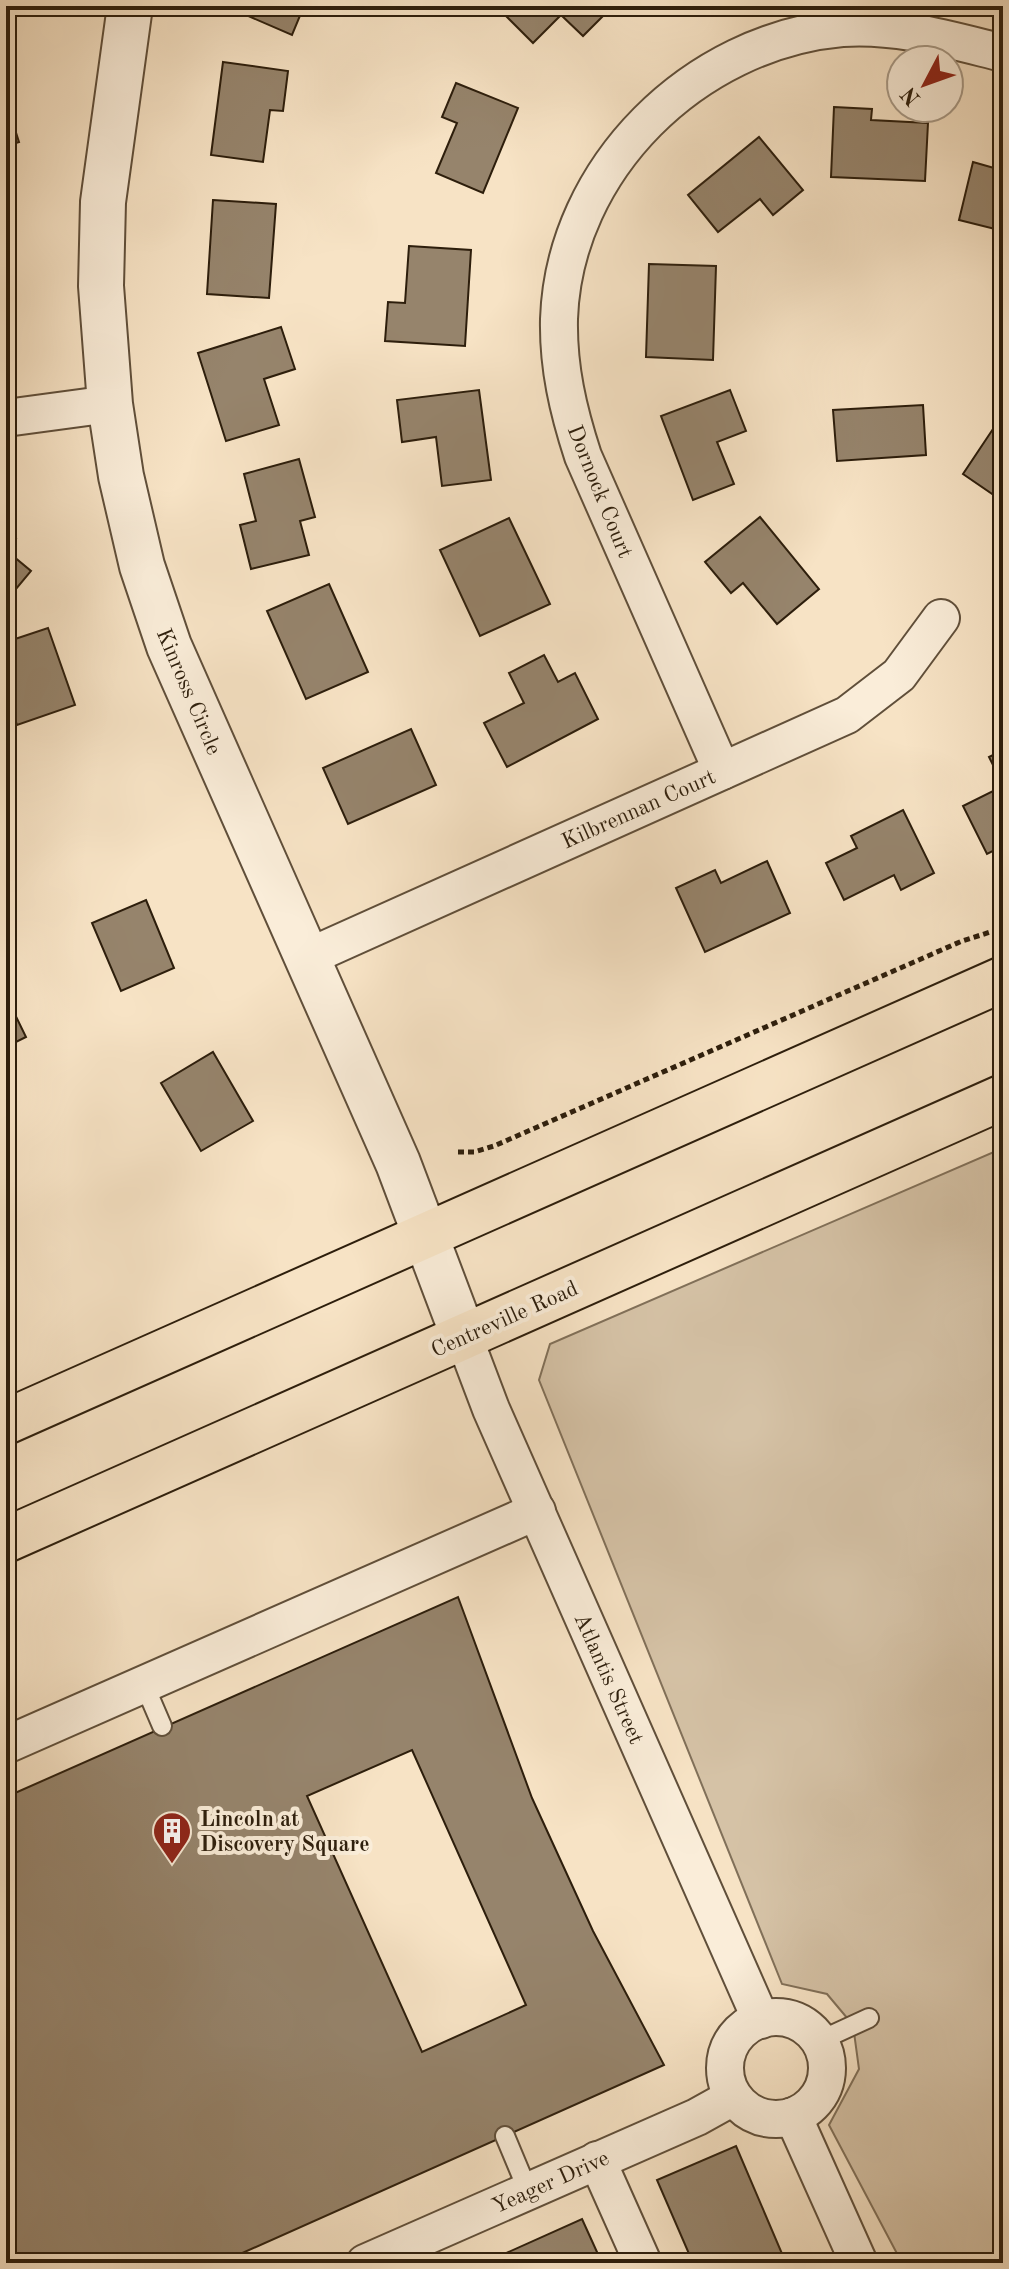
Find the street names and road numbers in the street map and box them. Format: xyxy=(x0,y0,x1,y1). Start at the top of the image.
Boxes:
street label: Dornock Court xyxy=(562,422,636,561)
street label: Kinross Circle xyxy=(152,625,225,758)
street label: Kilbrennan Court xyxy=(559,766,719,854)
street label: Centreville Road xyxy=(428,1278,582,1362)
street label: Atlantis Street xyxy=(569,1610,647,1748)
street label: Yeager Drive xyxy=(489,2147,613,2218)

